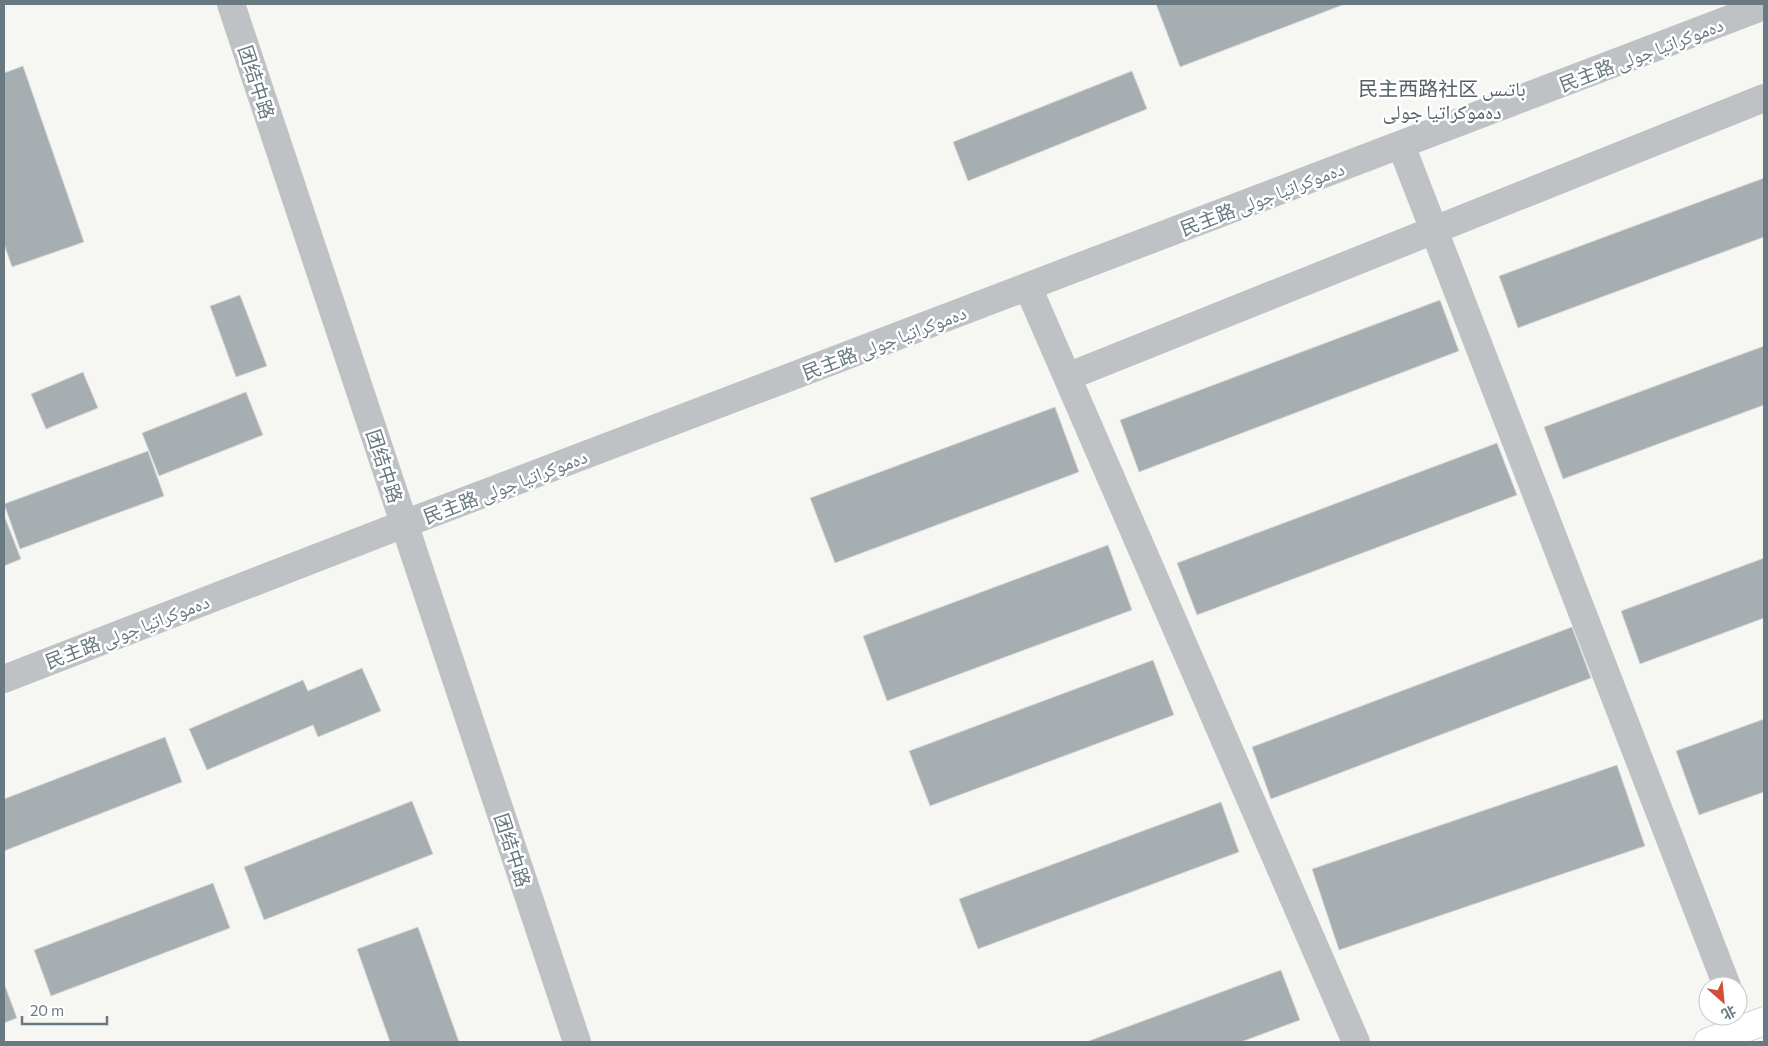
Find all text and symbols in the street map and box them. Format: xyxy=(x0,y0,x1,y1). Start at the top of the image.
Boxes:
street label: 民主路 دەموكراتيا جولى xyxy=(1556,12,1727,97)
street label: 团结中路 xyxy=(234,42,280,122)
district label: 民主西路社区 باتىس دەموكراتيا جولى xyxy=(1358,76,1526,124)
street label: 民主路 دەموكراتيا جولى xyxy=(1177,156,1348,241)
street label: 民主路 دەموكراتيا جولى xyxy=(799,300,970,385)
street label: 团结中路 xyxy=(362,426,408,506)
street label: 民主路 دەموكراتيا جولى xyxy=(420,444,591,529)
street label: 民主路 دەموكراتيا جولى xyxy=(42,589,213,674)
street label: 团结中路 xyxy=(490,810,536,890)
north arrow xyxy=(1698,976,1748,1026)
scale bar xyxy=(22,994,108,1026)
text: 20 m xyxy=(30,1001,64,1019)
text: 北 xyxy=(1719,1002,1739,1024)

